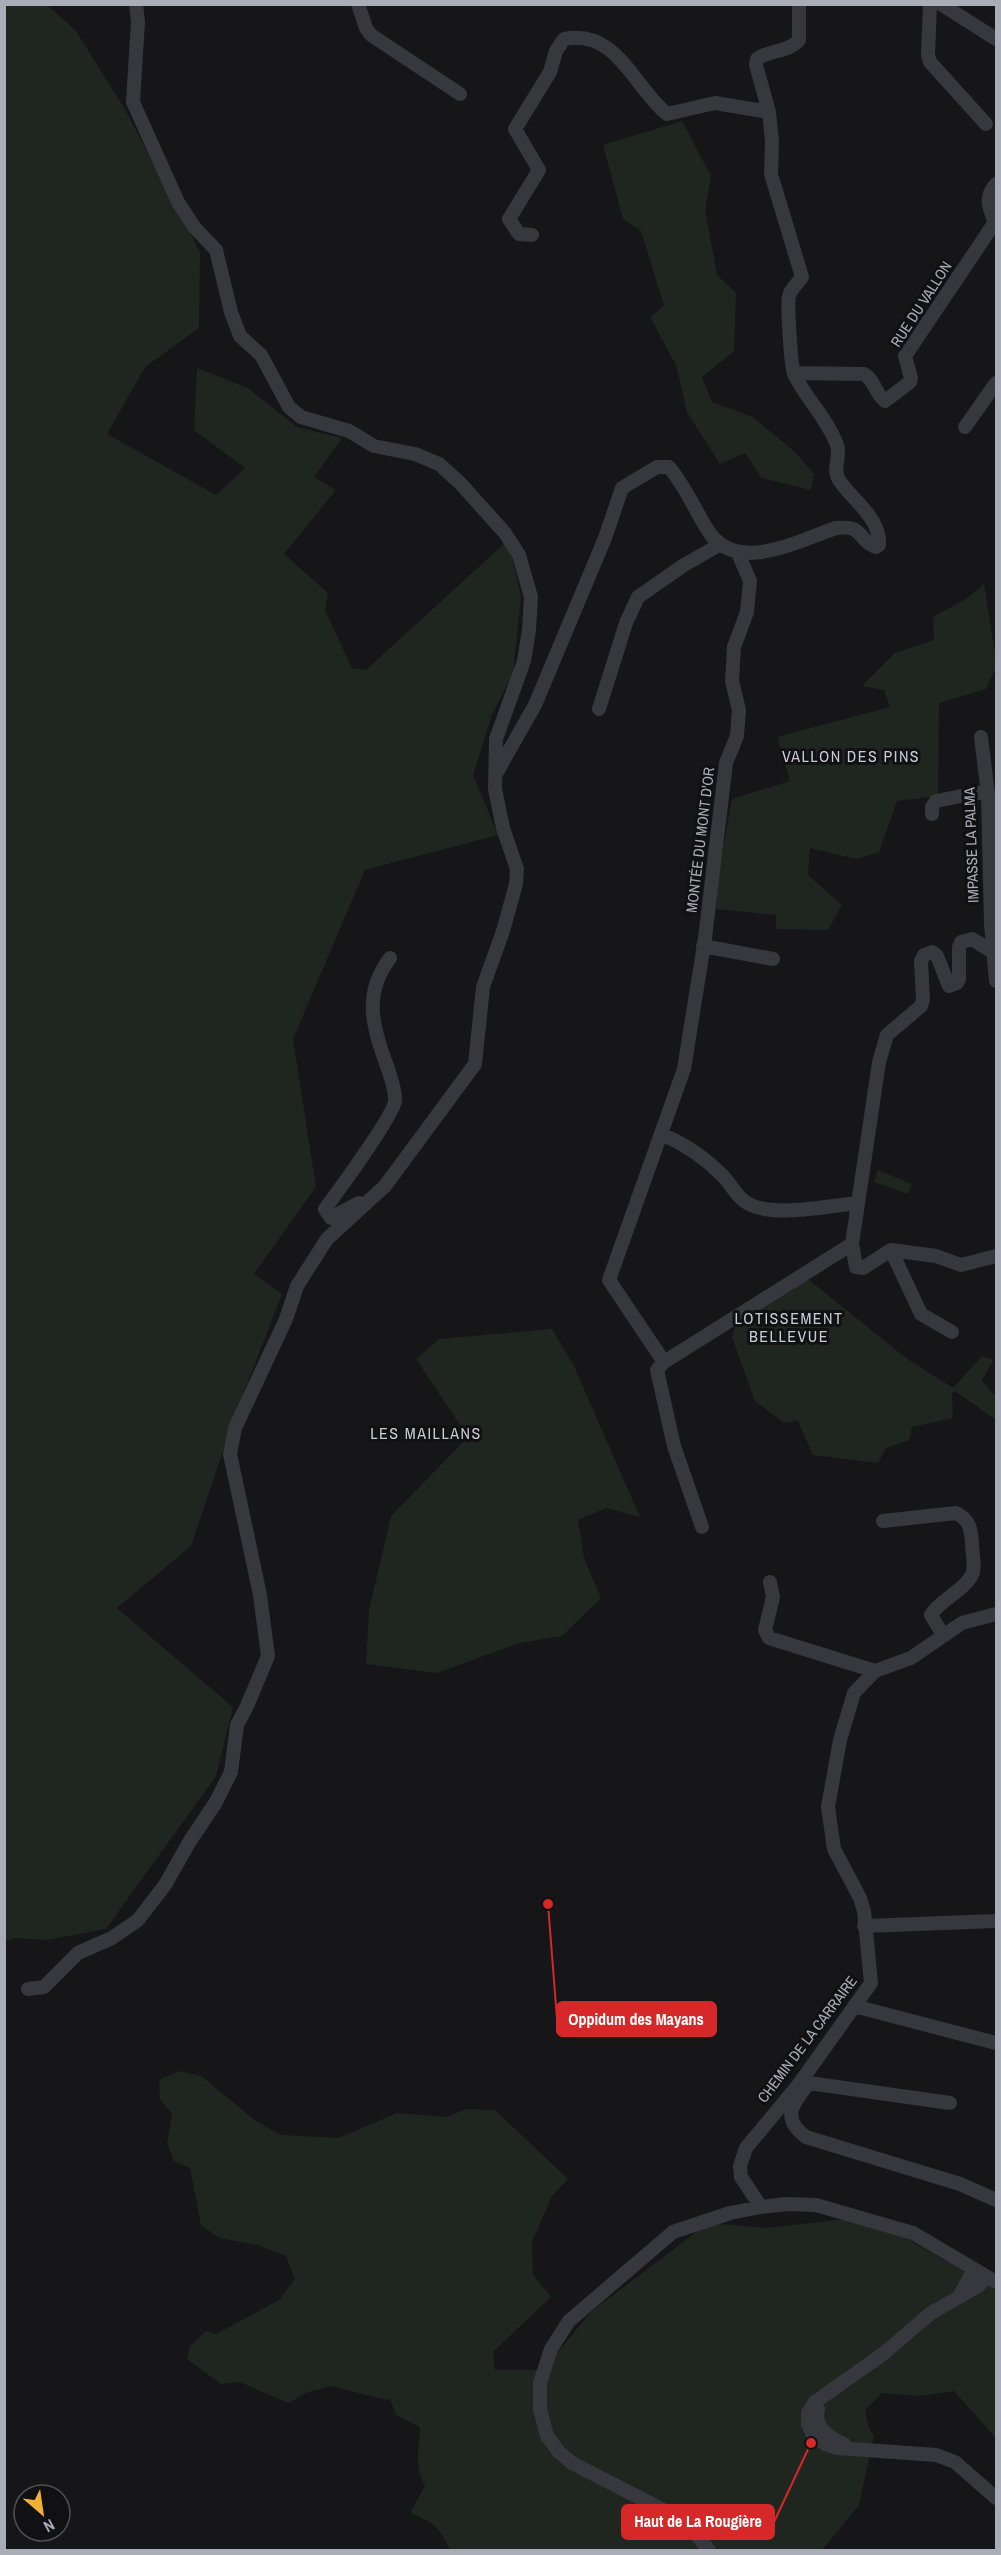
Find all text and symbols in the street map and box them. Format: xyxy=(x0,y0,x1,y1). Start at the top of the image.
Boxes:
street label: RUE DU VALLON xyxy=(885,257,957,351)
district label: VALLON DES PINS xyxy=(782,745,920,767)
street label: MONTÉE DU MONT D'OR xyxy=(681,766,719,914)
street label: IMPASSE LA PALMA xyxy=(958,786,984,903)
district label: LOTISSEMENT BELLEVUE xyxy=(734,1307,844,1347)
district label: LES MAILLANS xyxy=(370,1422,482,1444)
street label: CHEMIN DE LA CARRAIRE xyxy=(752,1971,862,2107)
callout: Oppidum des Mayans xyxy=(557,2002,716,2036)
text: Oppidum des Mayans xyxy=(568,2008,704,2030)
north arrow xyxy=(12,2483,72,2543)
callout: Haut de La Rougière xyxy=(622,2505,774,2539)
text: Haut de La Rougière xyxy=(634,2510,762,2532)
text: N xyxy=(40,2514,59,2538)

